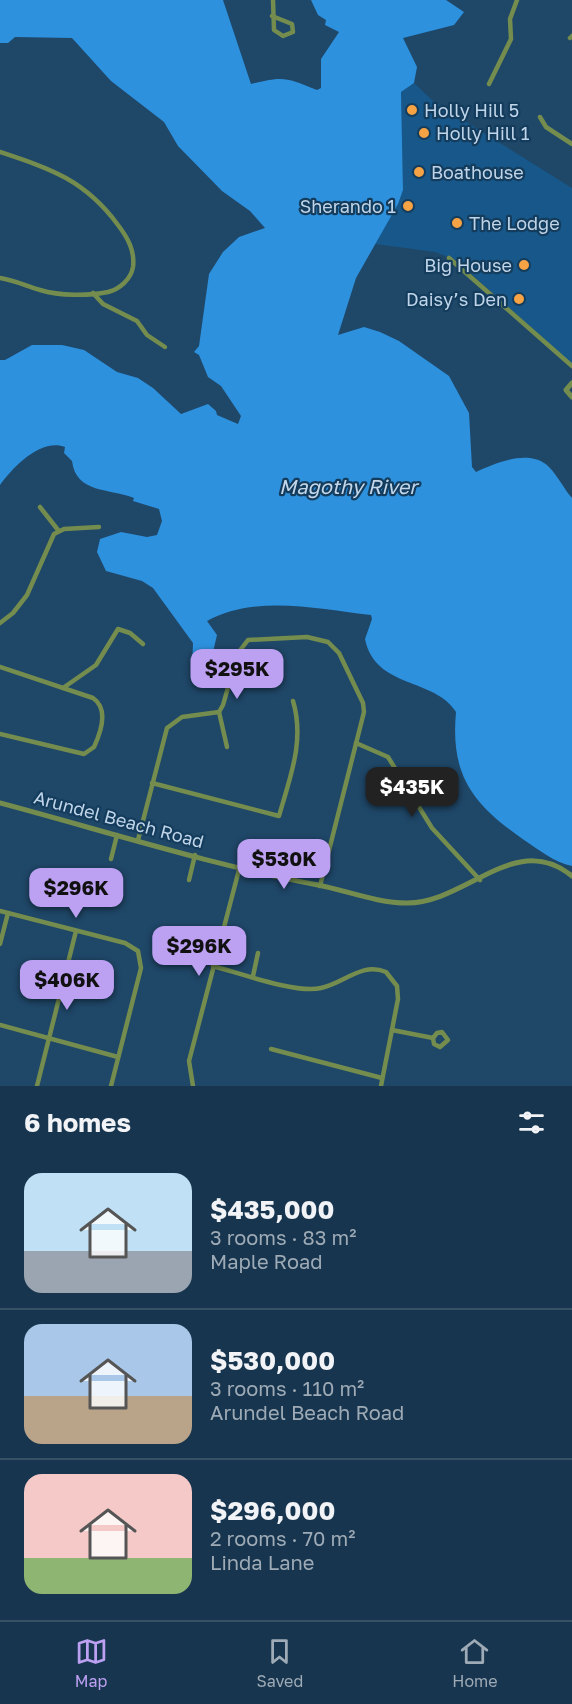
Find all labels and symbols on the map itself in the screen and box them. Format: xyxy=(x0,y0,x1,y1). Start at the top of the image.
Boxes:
place label: Holly Hill 5 xyxy=(424,99,519,121)
marker: Holly Hill 5 xyxy=(405,103,419,117)
place label: Holly Hill 1 xyxy=(436,122,530,144)
marker: Holly Hill 1 xyxy=(417,126,431,140)
place label: Boathouse xyxy=(431,161,524,183)
marker: Boathouse xyxy=(412,165,426,179)
place label: Sherando 1 xyxy=(300,195,396,217)
marker: Sherando 1 xyxy=(401,199,415,213)
place label: The Lodge xyxy=(469,212,560,234)
marker: The Lodge xyxy=(450,216,464,230)
place label: Big House xyxy=(424,254,512,276)
marker: Big House xyxy=(517,258,531,272)
place label: Daisy’s Den xyxy=(406,288,507,310)
marker: Daisy’s Den xyxy=(512,292,526,306)
water label: Magothy River xyxy=(279,474,420,499)
pin: $295K xyxy=(195,649,279,700)
pin: $435K xyxy=(370,767,454,818)
street label: Arundel Beach Road xyxy=(32,786,206,852)
pin: $530K xyxy=(242,839,326,890)
pin: $296K xyxy=(34,868,118,919)
pin: $296K xyxy=(157,926,241,977)
pin: $406K xyxy=(25,960,109,1011)

